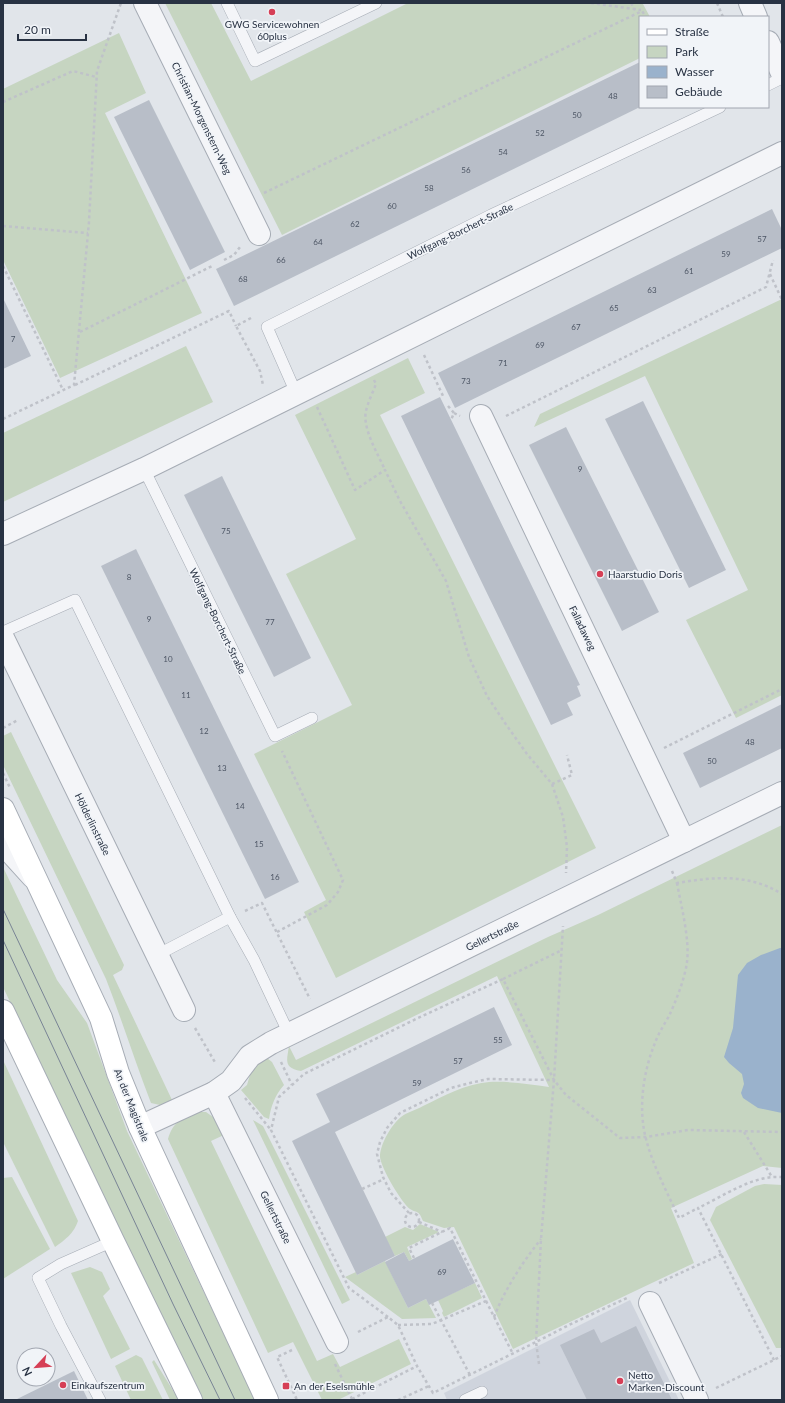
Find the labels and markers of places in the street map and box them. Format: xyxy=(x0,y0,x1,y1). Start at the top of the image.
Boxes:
marker: GWG Servicewohnen 60plus xyxy=(267,7,277,17)
place label: GWG Servicewohnen 60plus xyxy=(225,18,319,42)
place label: Haarstudio Doris xyxy=(608,568,682,580)
marker: Haarstudio Doris xyxy=(595,569,605,579)
place label: Netto Marken-Discount xyxy=(628,1369,705,1393)
marker: Netto Marken-Discount xyxy=(615,1376,625,1386)
place label: Einkaufszentrum xyxy=(71,1379,144,1391)
marker: Einkaufszentrum xyxy=(58,1380,68,1390)
place label: An der Eselsmühle xyxy=(294,1380,375,1392)
marker: An der Eselsmühle xyxy=(281,1381,291,1391)

